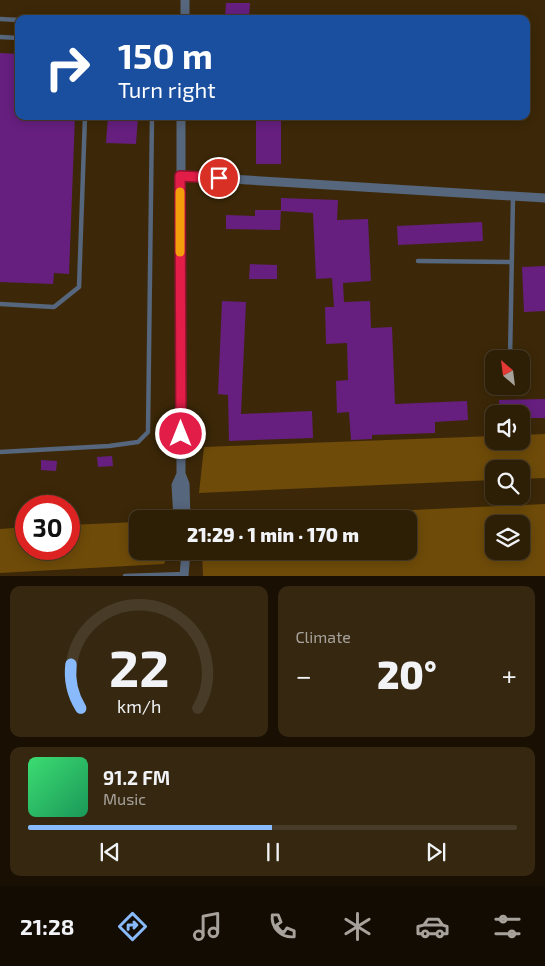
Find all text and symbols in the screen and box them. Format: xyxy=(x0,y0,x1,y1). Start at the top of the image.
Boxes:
text: 150 m xyxy=(118,34,213,76)
icon: right xyxy=(35,35,100,100)
text: Turn right xyxy=(118,76,216,102)
pin xyxy=(198,157,240,199)
icon: arrive xyxy=(205,164,233,192)
north arrow xyxy=(485,350,530,395)
map controls xyxy=(485,350,530,560)
button: sound xyxy=(485,405,530,450)
position arrow xyxy=(154,407,206,459)
button: search xyxy=(485,460,530,505)
speed limit sign: 30 xyxy=(15,495,80,560)
button: layers xyxy=(485,515,530,560)
text: 21:29 · 1 min · 170 m xyxy=(187,523,359,546)
text: Climate xyxy=(296,627,351,646)
text: 22 xyxy=(109,635,169,697)
text: 20° xyxy=(377,651,437,697)
text: − xyxy=(296,658,312,692)
text: + xyxy=(502,658,517,692)
text: km/h xyxy=(117,695,161,717)
text: 91.2 FM xyxy=(103,766,170,789)
text: Music xyxy=(103,789,146,808)
icon: previous xyxy=(96,838,124,866)
icon: pause xyxy=(259,838,287,866)
icon: next xyxy=(422,838,450,866)
icon: directions xyxy=(115,909,150,944)
icon: music xyxy=(190,909,225,944)
icon: phone xyxy=(265,909,300,944)
icon: climate xyxy=(340,909,375,944)
icon: car xyxy=(415,909,450,944)
icon: filters xyxy=(490,909,525,944)
text: 21:28 xyxy=(20,913,74,939)

